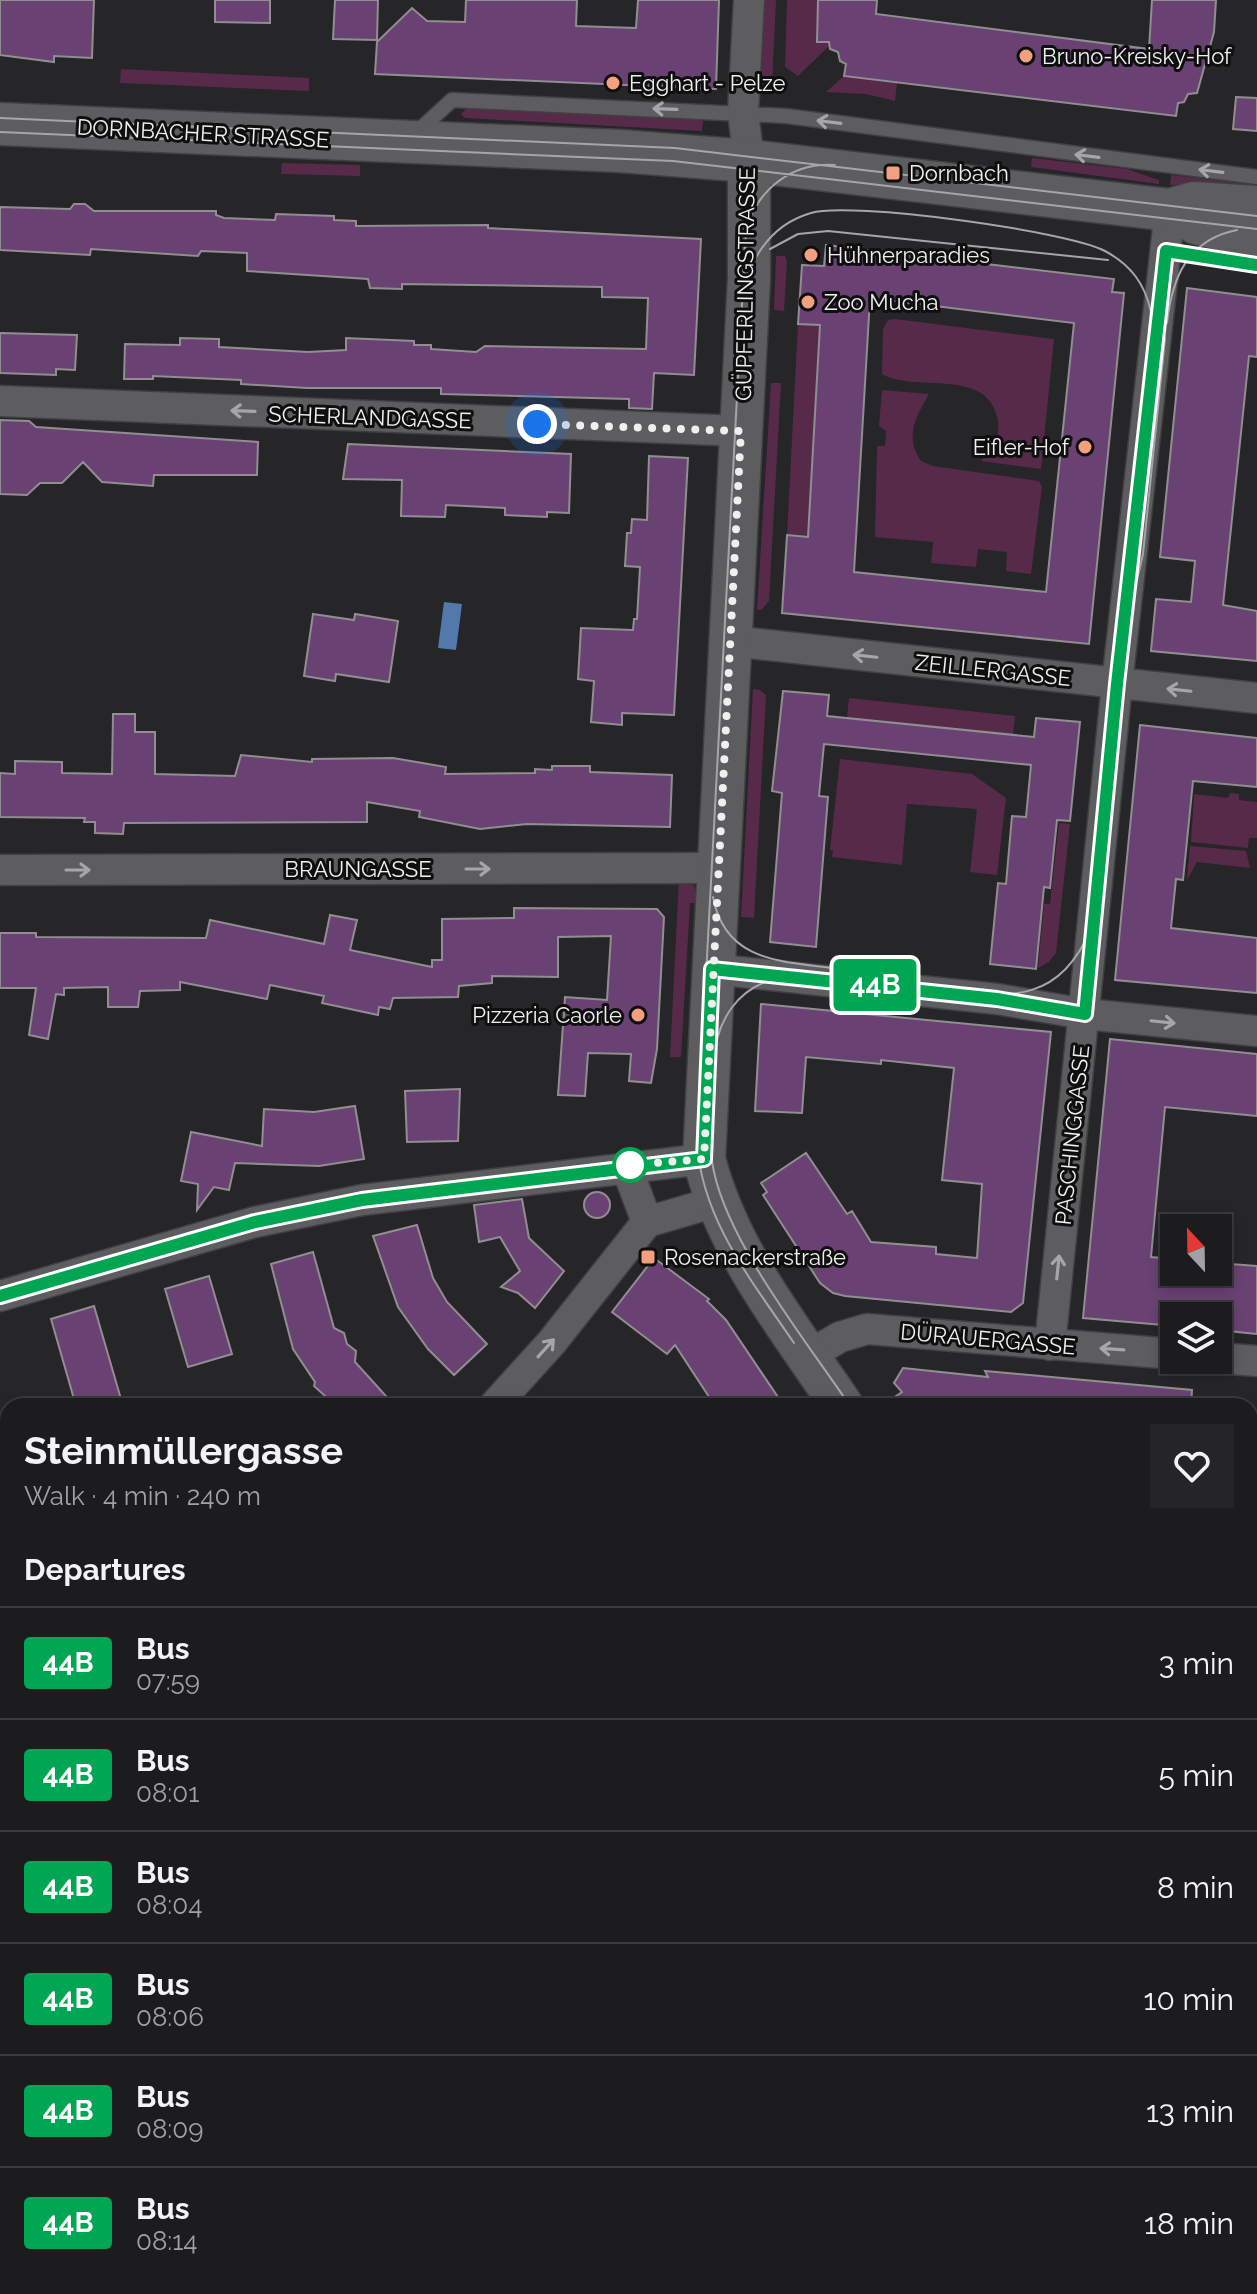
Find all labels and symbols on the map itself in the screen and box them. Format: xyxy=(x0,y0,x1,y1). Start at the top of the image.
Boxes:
place label: Bruno-Kreisky-Hof xyxy=(1042,43,1232,69)
marker: Bruno-Kreisky-Hof xyxy=(1017,47,1035,65)
place label: Egghart - Pelze xyxy=(629,70,786,96)
marker: Egghart - Pelze xyxy=(604,74,622,92)
one-way arrow xyxy=(652,101,679,116)
street label: DORNBACHER STRASSE xyxy=(76,113,330,153)
one-way arrow xyxy=(817,114,843,129)
one-way arrow xyxy=(1074,148,1101,163)
place label: Dornbach xyxy=(909,160,1009,186)
marker: Dornbach xyxy=(884,164,902,182)
one-way arrow xyxy=(1198,164,1225,179)
street label: GÜPFERLINGSTRASSE xyxy=(730,167,760,401)
place label: Hühnerparadies xyxy=(827,242,990,268)
marker: Hühnerparadies xyxy=(802,246,820,264)
place label: Zoo Mucha xyxy=(824,289,939,315)
marker: Zoo Mucha xyxy=(799,293,817,311)
street label: SCHERLANDGASSE xyxy=(268,400,472,434)
one-way arrow xyxy=(230,404,257,419)
your location xyxy=(517,404,557,444)
place label: Eifler-Hof xyxy=(973,434,1070,460)
marker: Eifler-Hof xyxy=(1076,438,1094,456)
one-way arrow xyxy=(852,648,879,663)
street label: ZEILLERGASSE xyxy=(914,649,1072,691)
one-way arrow xyxy=(1166,683,1193,698)
street label: BRAUNGASSE xyxy=(284,856,432,882)
one-way arrow xyxy=(464,861,491,877)
one-way arrow xyxy=(64,862,91,878)
line badge: 44B xyxy=(829,959,921,1011)
place label: Pizzeria Caorle xyxy=(472,1002,622,1028)
marker: Pizzeria Caorle xyxy=(629,1006,647,1024)
one-way arrow xyxy=(1149,1014,1176,1029)
street label: PASCHINGGASSE xyxy=(1050,1044,1094,1226)
unlabelled marker xyxy=(613,1148,647,1182)
north arrow xyxy=(1160,1214,1232,1286)
place label: Rosenackerstraße xyxy=(664,1244,846,1270)
marker: Rosenackerstraße xyxy=(639,1248,657,1266)
one-way arrow xyxy=(1051,1254,1066,1281)
street label: DÜRAUERGASSE xyxy=(899,1318,1077,1360)
one-way arrow xyxy=(537,1339,555,1359)
one-way arrow xyxy=(1099,1342,1126,1357)

